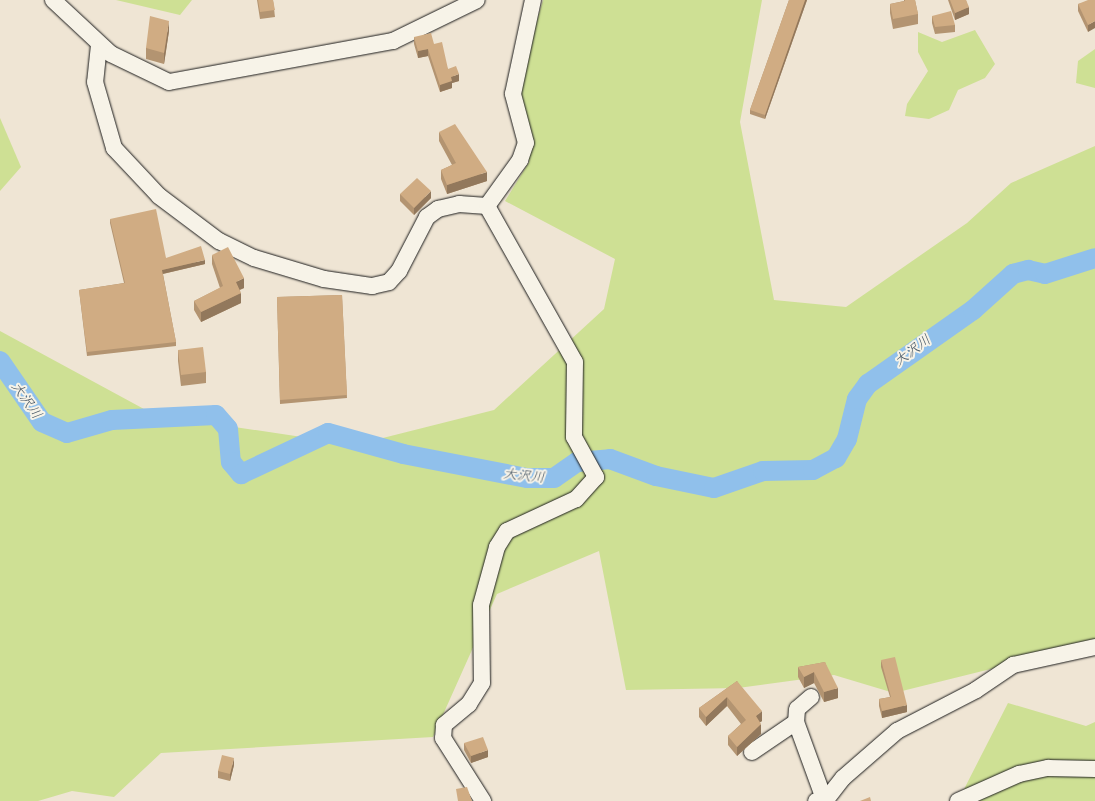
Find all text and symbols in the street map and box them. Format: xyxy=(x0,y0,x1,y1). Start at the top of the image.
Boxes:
water label: 大沢川 xyxy=(890,331,934,369)
water label: 大沢川 xyxy=(8,378,46,422)
water label: 大沢川 xyxy=(502,464,546,486)

